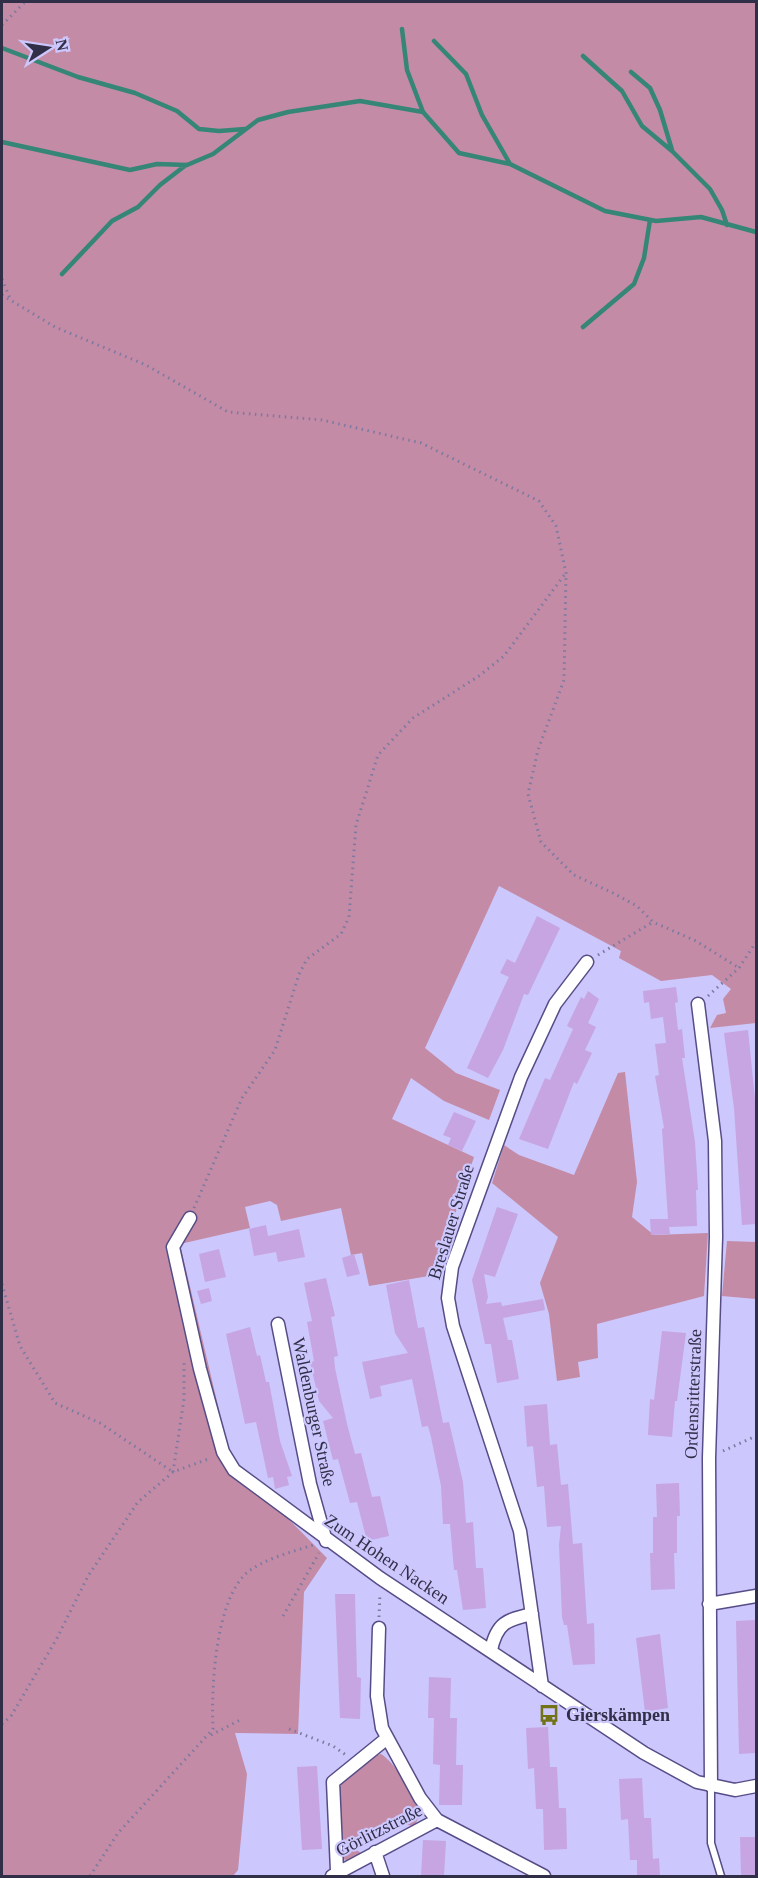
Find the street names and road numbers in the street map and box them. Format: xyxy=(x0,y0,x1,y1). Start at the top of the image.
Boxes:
street label: Breslauer Straße xyxy=(424,1162,478,1282)
street label: Ordensritterstraße xyxy=(681,1329,705,1459)
street label: Waldenburger Straße xyxy=(288,1336,340,1488)
street label: Zum Hohen Nacken xyxy=(321,1510,453,1608)
street label: Görlitzstraße xyxy=(333,1800,425,1860)

